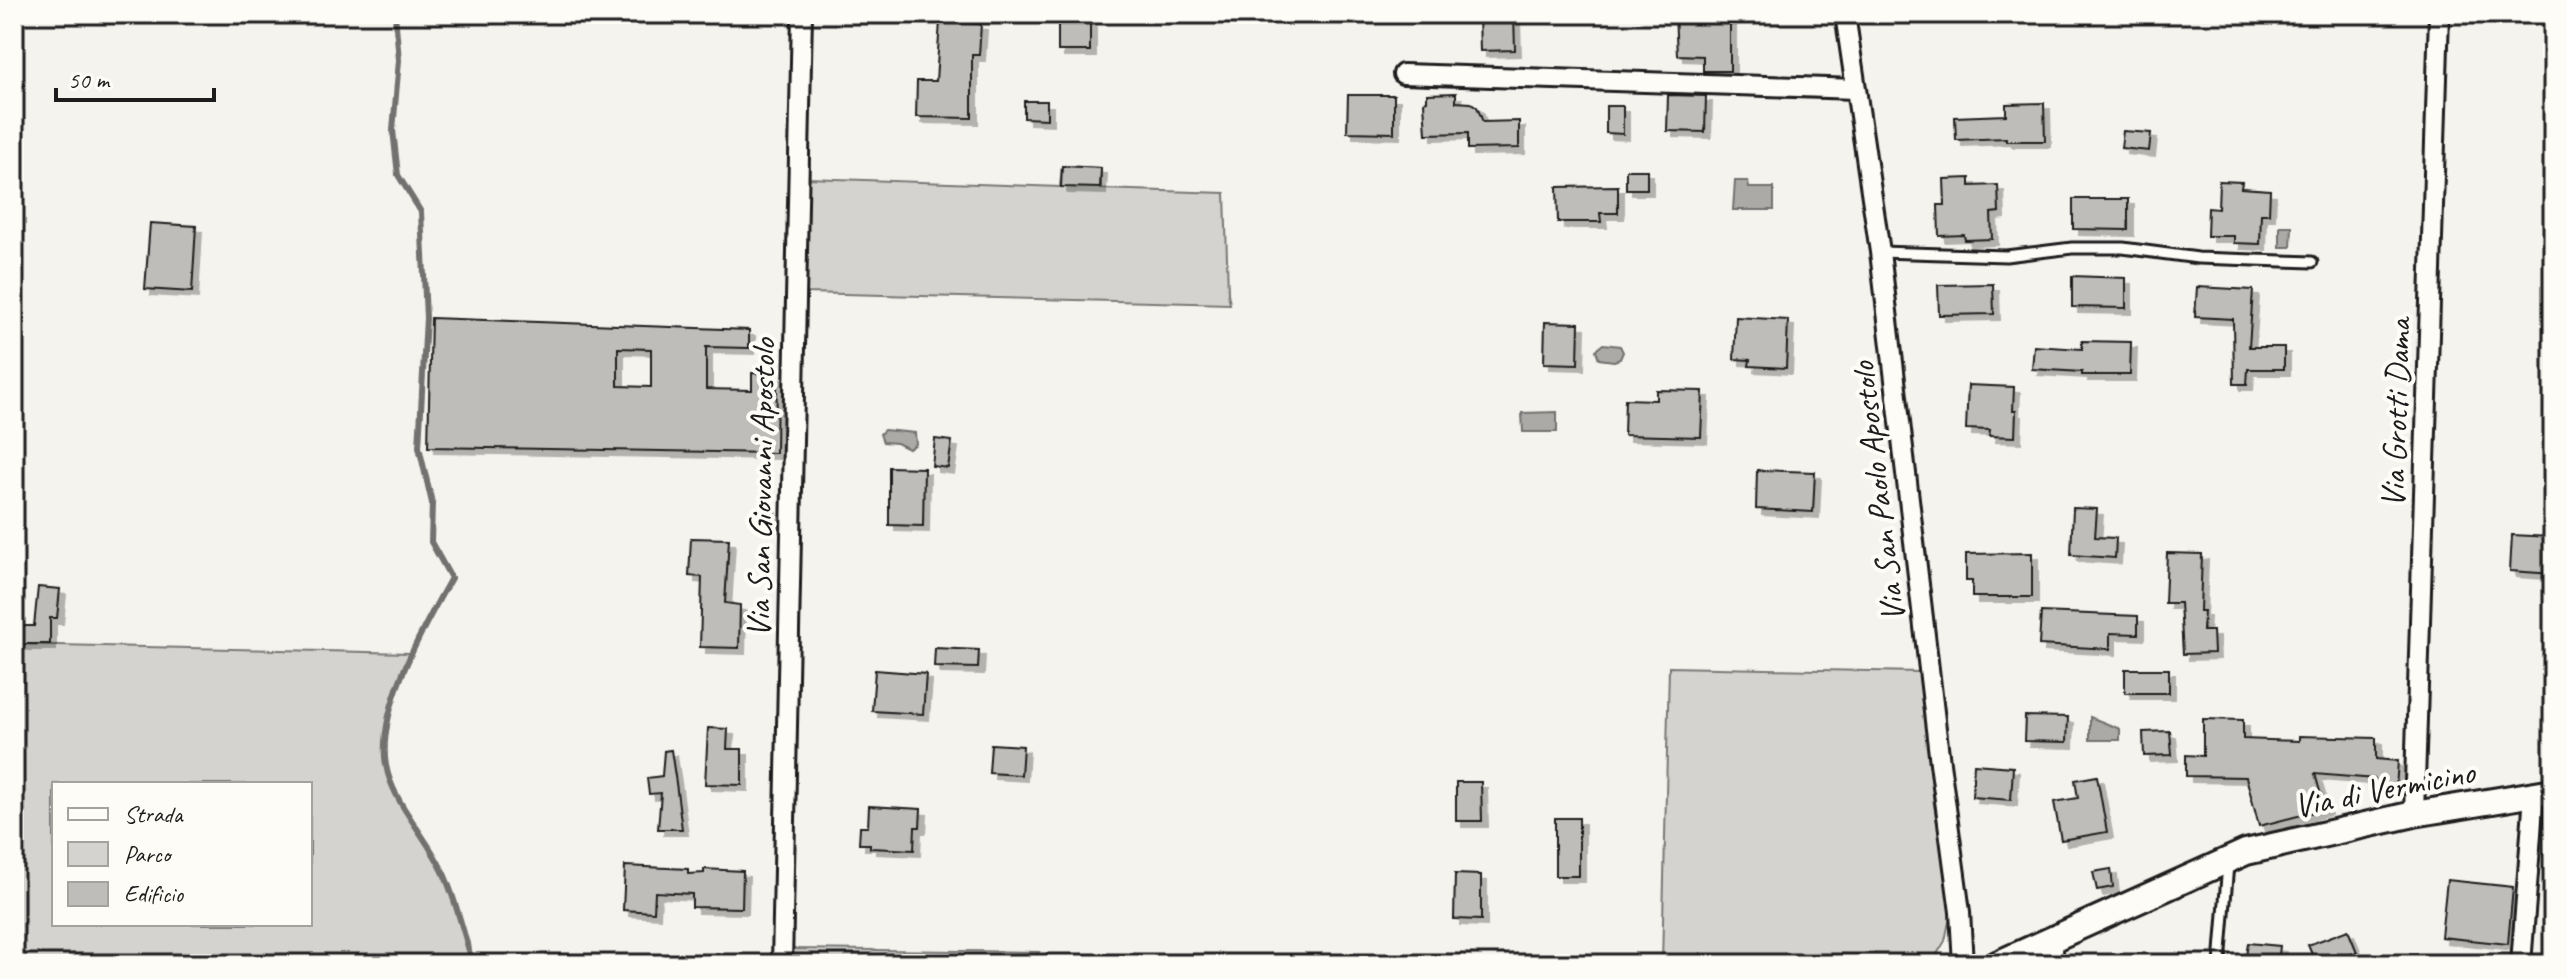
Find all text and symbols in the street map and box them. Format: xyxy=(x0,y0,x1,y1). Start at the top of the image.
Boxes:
scale bar xyxy=(56,52,214,102)
text: 50 m xyxy=(68,65,111,95)
street label: Via Grotti Dama xyxy=(2371,315,2420,508)
street label: Via San Giovanni Apostolo xyxy=(736,336,785,638)
street label: Via San Paolo Apostolo xyxy=(1840,358,1915,624)
street label: Via di Vermicino xyxy=(2290,750,2480,827)
legend xyxy=(52,782,312,926)
text: Strada xyxy=(124,799,184,829)
text: Parco xyxy=(124,839,173,869)
text: Edificio xyxy=(124,879,185,909)

